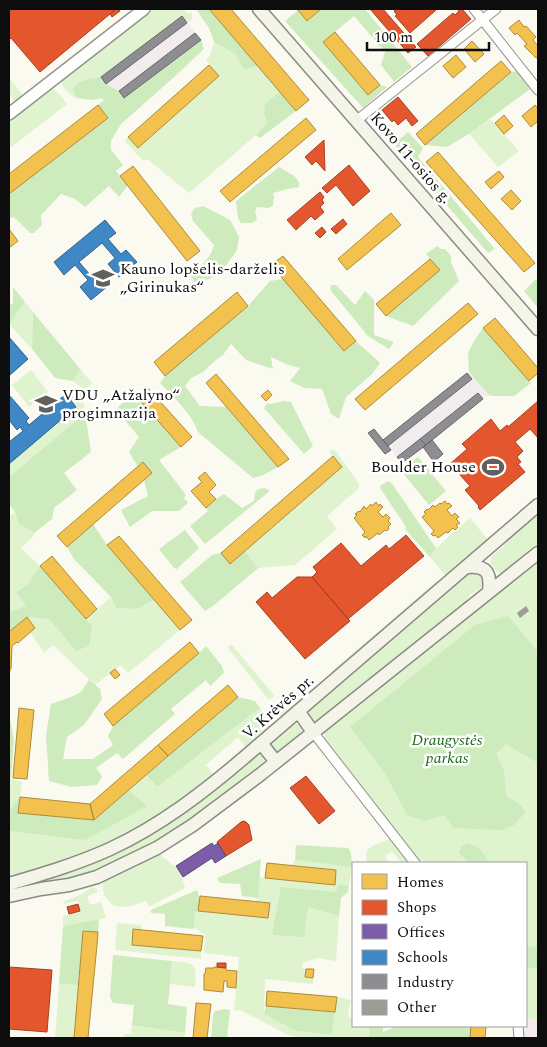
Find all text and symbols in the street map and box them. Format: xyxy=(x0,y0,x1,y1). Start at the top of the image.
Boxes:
scale bar xyxy=(367,20,490,52)
text: 100 m xyxy=(374,26,413,49)
street label: Kovo 11-osios g. xyxy=(364,107,458,209)
place label: Kauno lopšelis-darželis „Girinukas“ xyxy=(120,257,285,299)
school or university icon: Kauno lopšelis-darželis „Girinukas“ xyxy=(90,265,116,291)
place label: VDU „Atžalyno“ progimnazija xyxy=(62,383,180,425)
school or university icon: VDU „Atžalyno“ progimnazija xyxy=(33,391,59,417)
sports icon: Boulder House xyxy=(480,454,506,480)
place label: Boulder House xyxy=(371,455,476,479)
street label: V. Krėvės pr. xyxy=(237,669,319,745)
park label: Draugystės parkas xyxy=(412,728,483,770)
legend xyxy=(352,862,527,1027)
text: Homes xyxy=(397,871,444,894)
text: Shops xyxy=(397,896,437,919)
text: Offices xyxy=(397,921,445,944)
text: Schools xyxy=(397,946,448,969)
text: Industry xyxy=(397,971,454,994)
text: Other xyxy=(397,996,436,1019)

